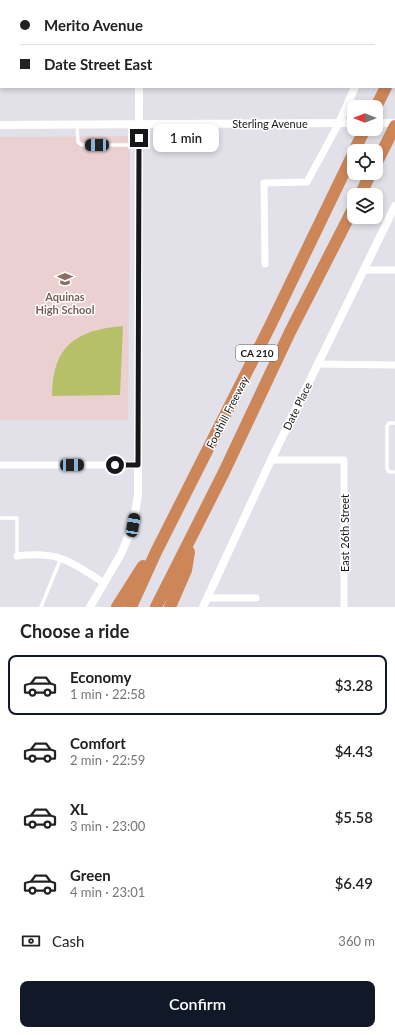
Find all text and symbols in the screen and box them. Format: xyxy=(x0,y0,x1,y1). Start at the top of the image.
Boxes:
text: Merito Avenue xyxy=(44,16,143,34)
text: Date Street East xyxy=(44,55,152,73)
north arrow xyxy=(347,100,383,136)
map controls xyxy=(347,100,383,224)
street label: Sterling Avenue xyxy=(232,117,308,130)
callout: 1 min xyxy=(153,124,219,152)
route end xyxy=(130,129,148,147)
text: 1 min xyxy=(170,130,202,146)
car xyxy=(85,139,109,151)
button: locate xyxy=(347,144,383,180)
button: layers xyxy=(347,188,383,224)
school or university icon: Aquinas High School xyxy=(56,270,74,288)
place label: Aquinas High School xyxy=(36,290,95,316)
road number: CA 210 xyxy=(236,345,278,361)
street label: Foothill Freeway xyxy=(203,373,251,450)
street label: Date Place xyxy=(280,380,314,432)
route start xyxy=(106,456,124,474)
car xyxy=(60,459,84,471)
street label: East 26th Street xyxy=(338,494,351,572)
car xyxy=(125,512,141,538)
text: Choose a ride xyxy=(20,620,129,642)
icon: car xyxy=(22,667,58,703)
text: Economy xyxy=(70,668,131,686)
text: $3.28 xyxy=(335,676,373,694)
text: 1 min · 22:58 xyxy=(70,686,145,702)
icon: car xyxy=(22,733,58,769)
text: Comfort xyxy=(70,734,126,752)
text: $4.43 xyxy=(335,742,373,760)
text: 2 min · 22:59 xyxy=(70,752,145,768)
icon: car xyxy=(22,799,58,835)
text: XL xyxy=(70,800,88,818)
text: $5.58 xyxy=(335,808,373,826)
text: 3 min · 23:00 xyxy=(70,818,145,834)
icon: car xyxy=(22,865,58,901)
text: Green xyxy=(70,866,111,884)
text: $6.49 xyxy=(335,874,373,892)
text: 4 min · 23:01 xyxy=(70,884,145,900)
icon: cash xyxy=(20,930,42,952)
text: Cash xyxy=(52,932,84,950)
text: 360 m xyxy=(338,933,375,949)
button: Confirm xyxy=(20,981,375,1027)

